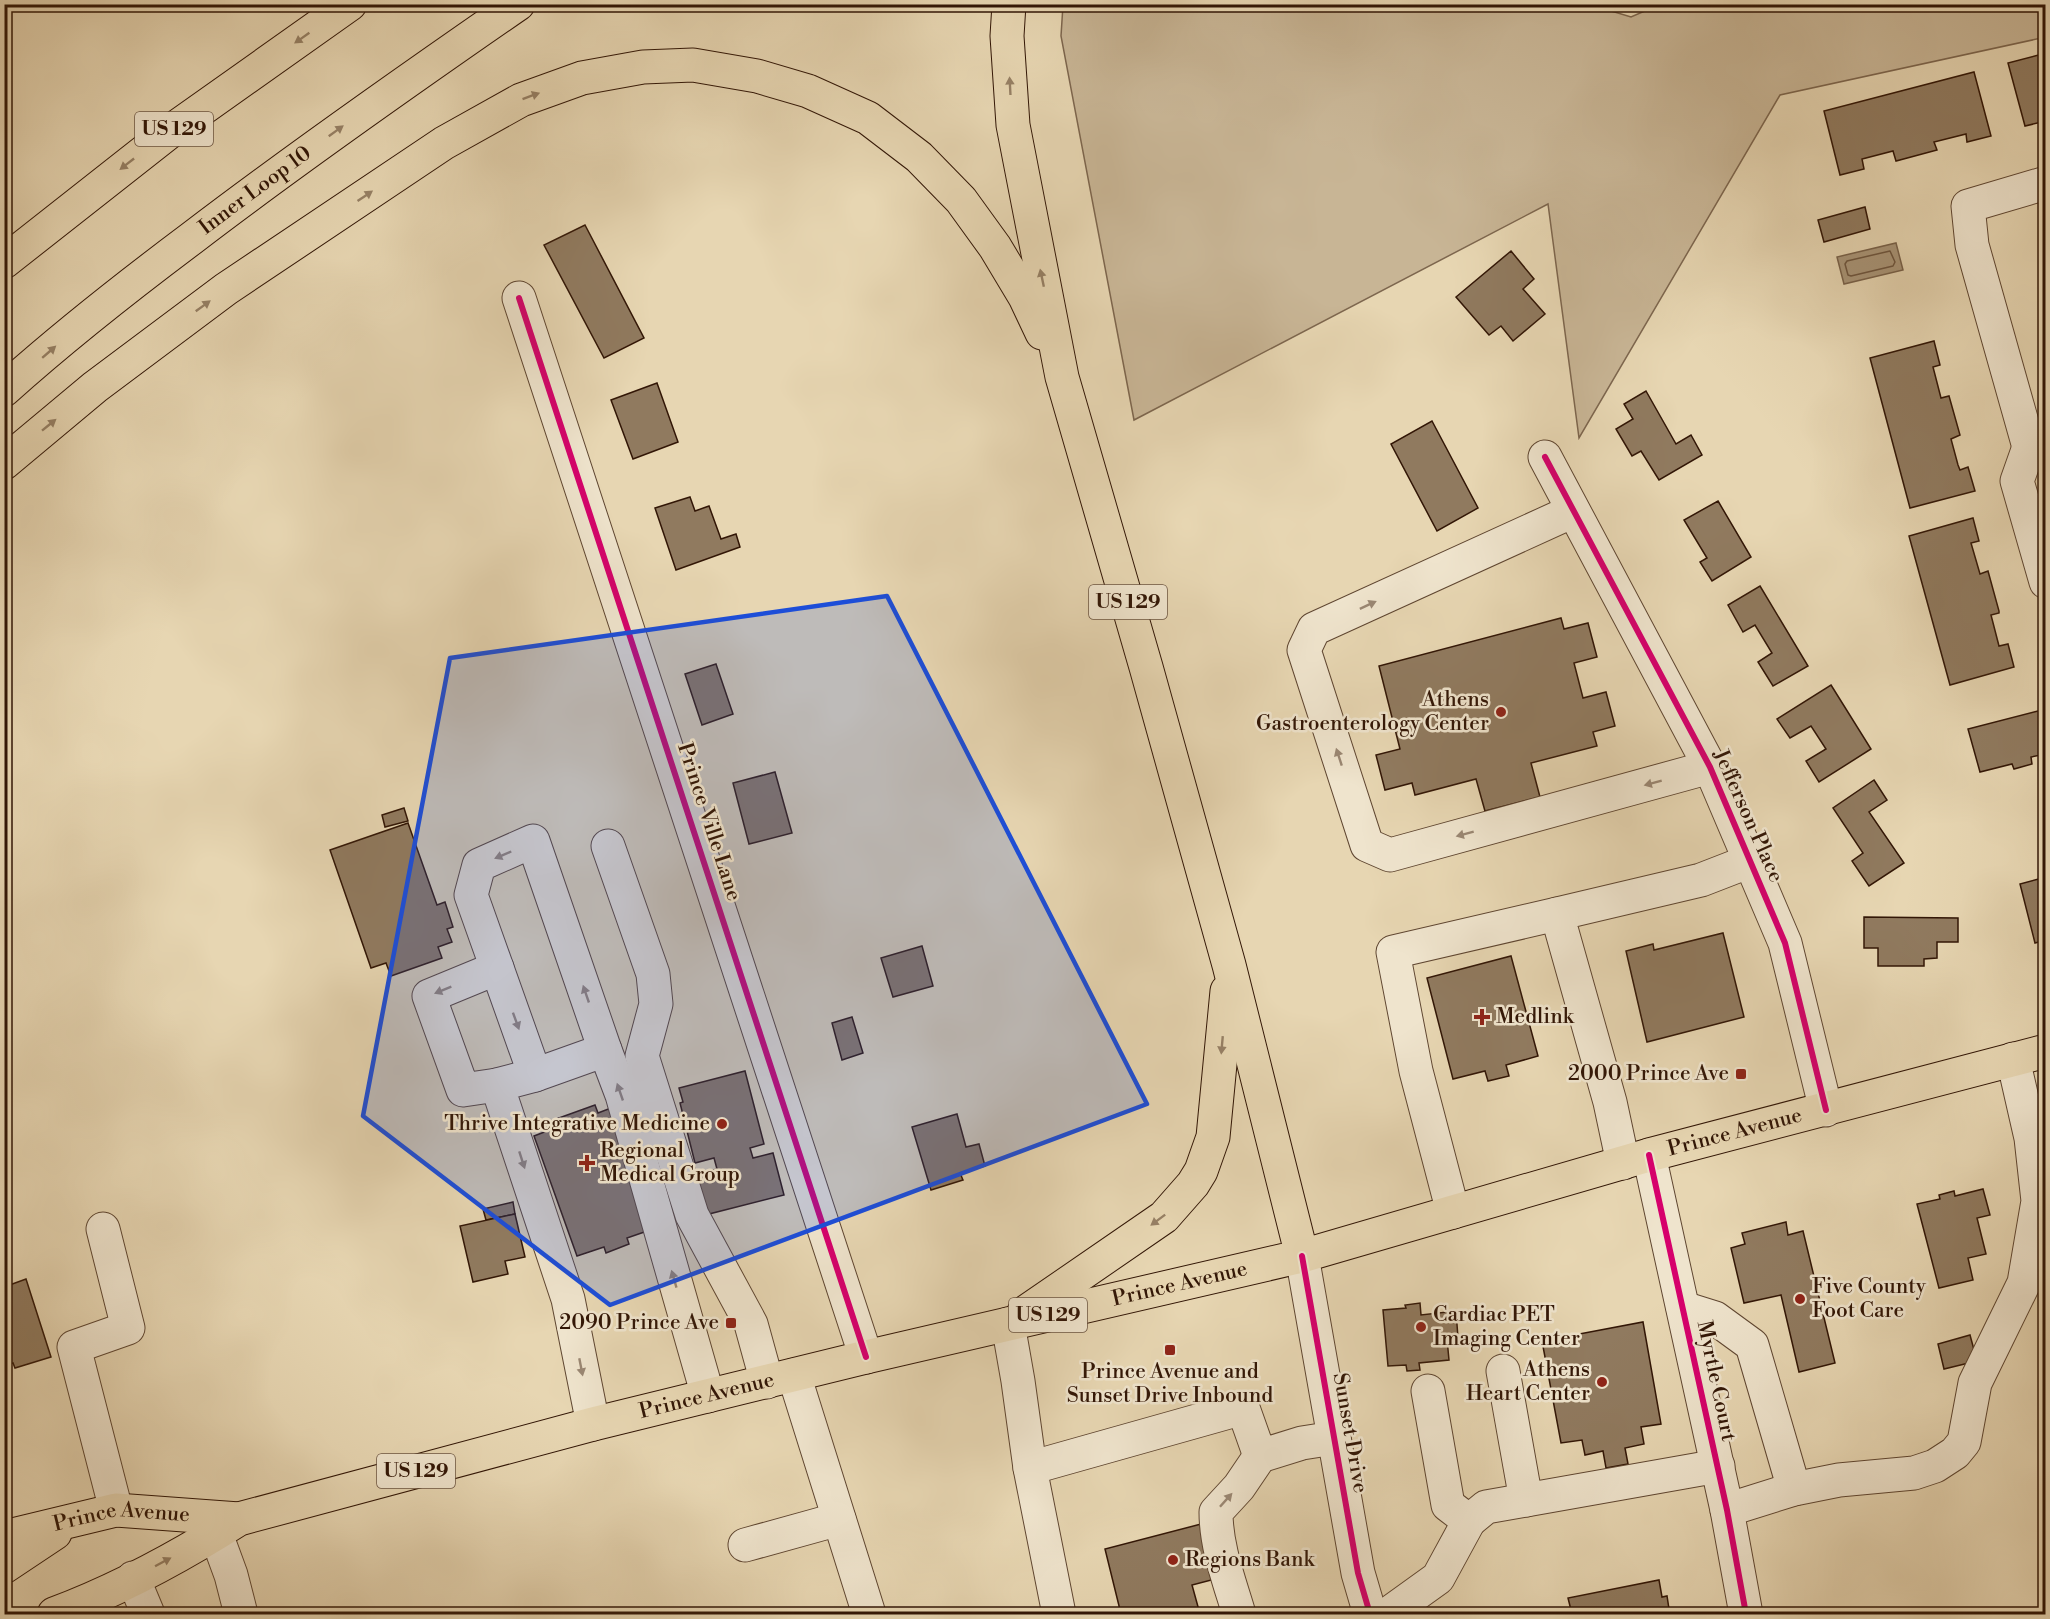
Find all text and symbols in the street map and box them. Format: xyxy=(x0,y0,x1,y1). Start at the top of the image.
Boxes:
one-way arrow xyxy=(294,32,310,44)
one-way arrow xyxy=(1006,77,1015,96)
one-way arrow xyxy=(523,91,541,101)
road number: US 129 xyxy=(135,112,213,146)
one-way arrow xyxy=(328,125,344,137)
street label: Inner Loop 10 xyxy=(194,141,317,241)
one-way arrow xyxy=(119,158,134,170)
one-way arrow xyxy=(356,190,372,202)
one-way arrow xyxy=(1037,268,1046,287)
one-way arrow xyxy=(196,300,211,312)
one-way arrow xyxy=(41,345,57,358)
one-way arrow xyxy=(41,419,56,432)
road number: US 129 xyxy=(1089,585,1167,619)
one-way arrow xyxy=(1360,600,1377,609)
place label: Athens Gastroenterology Center xyxy=(1256,687,1489,737)
marker: Athens Gastroenterology Center xyxy=(1494,705,1508,719)
street label: Prince Ville Lane xyxy=(671,740,747,904)
street label: Jefferson Place xyxy=(1707,745,1789,886)
one-way arrow xyxy=(1333,748,1343,766)
one-way arrow xyxy=(1644,778,1662,788)
one-way arrow xyxy=(1456,830,1474,839)
one-way arrow xyxy=(494,850,511,859)
one-way arrow xyxy=(580,985,590,1003)
one-way arrow xyxy=(434,986,452,995)
place label: Medlink xyxy=(1496,1004,1575,1030)
marker: Medlink xyxy=(1473,1008,1491,1026)
one-way arrow xyxy=(511,1013,521,1031)
one-way arrow xyxy=(1217,1035,1227,1054)
place label: 2000 Prince Ave xyxy=(1568,1061,1729,1087)
marker: 2000 Prince Ave xyxy=(1734,1067,1748,1081)
one-way arrow xyxy=(615,1083,625,1101)
street label: Prince Avenue xyxy=(1665,1102,1805,1163)
place label: Thrive Integrative Medicine xyxy=(444,1111,710,1137)
marker: Thrive Integrative Medicine xyxy=(715,1117,729,1131)
place label: Regional Medical Group xyxy=(600,1138,740,1188)
one-way arrow xyxy=(517,1151,527,1169)
marker: Regional Medical Group xyxy=(578,1154,596,1172)
one-way arrow xyxy=(1150,1214,1166,1227)
street label: Prince Avenue xyxy=(1110,1256,1250,1313)
one-way arrow xyxy=(669,1270,679,1288)
place label: Five County Foot Care xyxy=(1812,1274,1927,1324)
marker: Five County Foot Care xyxy=(1793,1292,1807,1306)
road number: US 129 xyxy=(1009,1298,1087,1332)
place label: Cardiac PET Imaging Center xyxy=(1433,1302,1580,1352)
place label: 2090 Prince Ave xyxy=(559,1310,719,1336)
marker: 2090 Prince Ave xyxy=(724,1316,738,1330)
street label: Myrtle Court xyxy=(1691,1318,1742,1444)
marker: Cardiac PET Imaging Center xyxy=(1414,1320,1428,1334)
marker: Prince Avenue and Sunset Drive Inbound xyxy=(1163,1343,1177,1357)
one-way arrow xyxy=(577,1357,586,1376)
place label: Athens Heart Center xyxy=(1466,1357,1590,1407)
place label: Prince Avenue and Sunset Drive Inbound xyxy=(1067,1359,1273,1409)
street label: Prince Avenue xyxy=(637,1367,777,1425)
street label: Sunset Drive xyxy=(1327,1371,1373,1495)
marker: Athens Heart Center xyxy=(1595,1375,1609,1389)
road number: US 129 xyxy=(377,1454,455,1488)
one-way arrow xyxy=(1219,1493,1232,1508)
street label: Prince Avenue xyxy=(50,1497,191,1538)
place label: Regions Bank xyxy=(1185,1547,1316,1573)
marker: Regions Bank xyxy=(1166,1553,1180,1567)
one-way arrow xyxy=(155,1557,172,1567)

